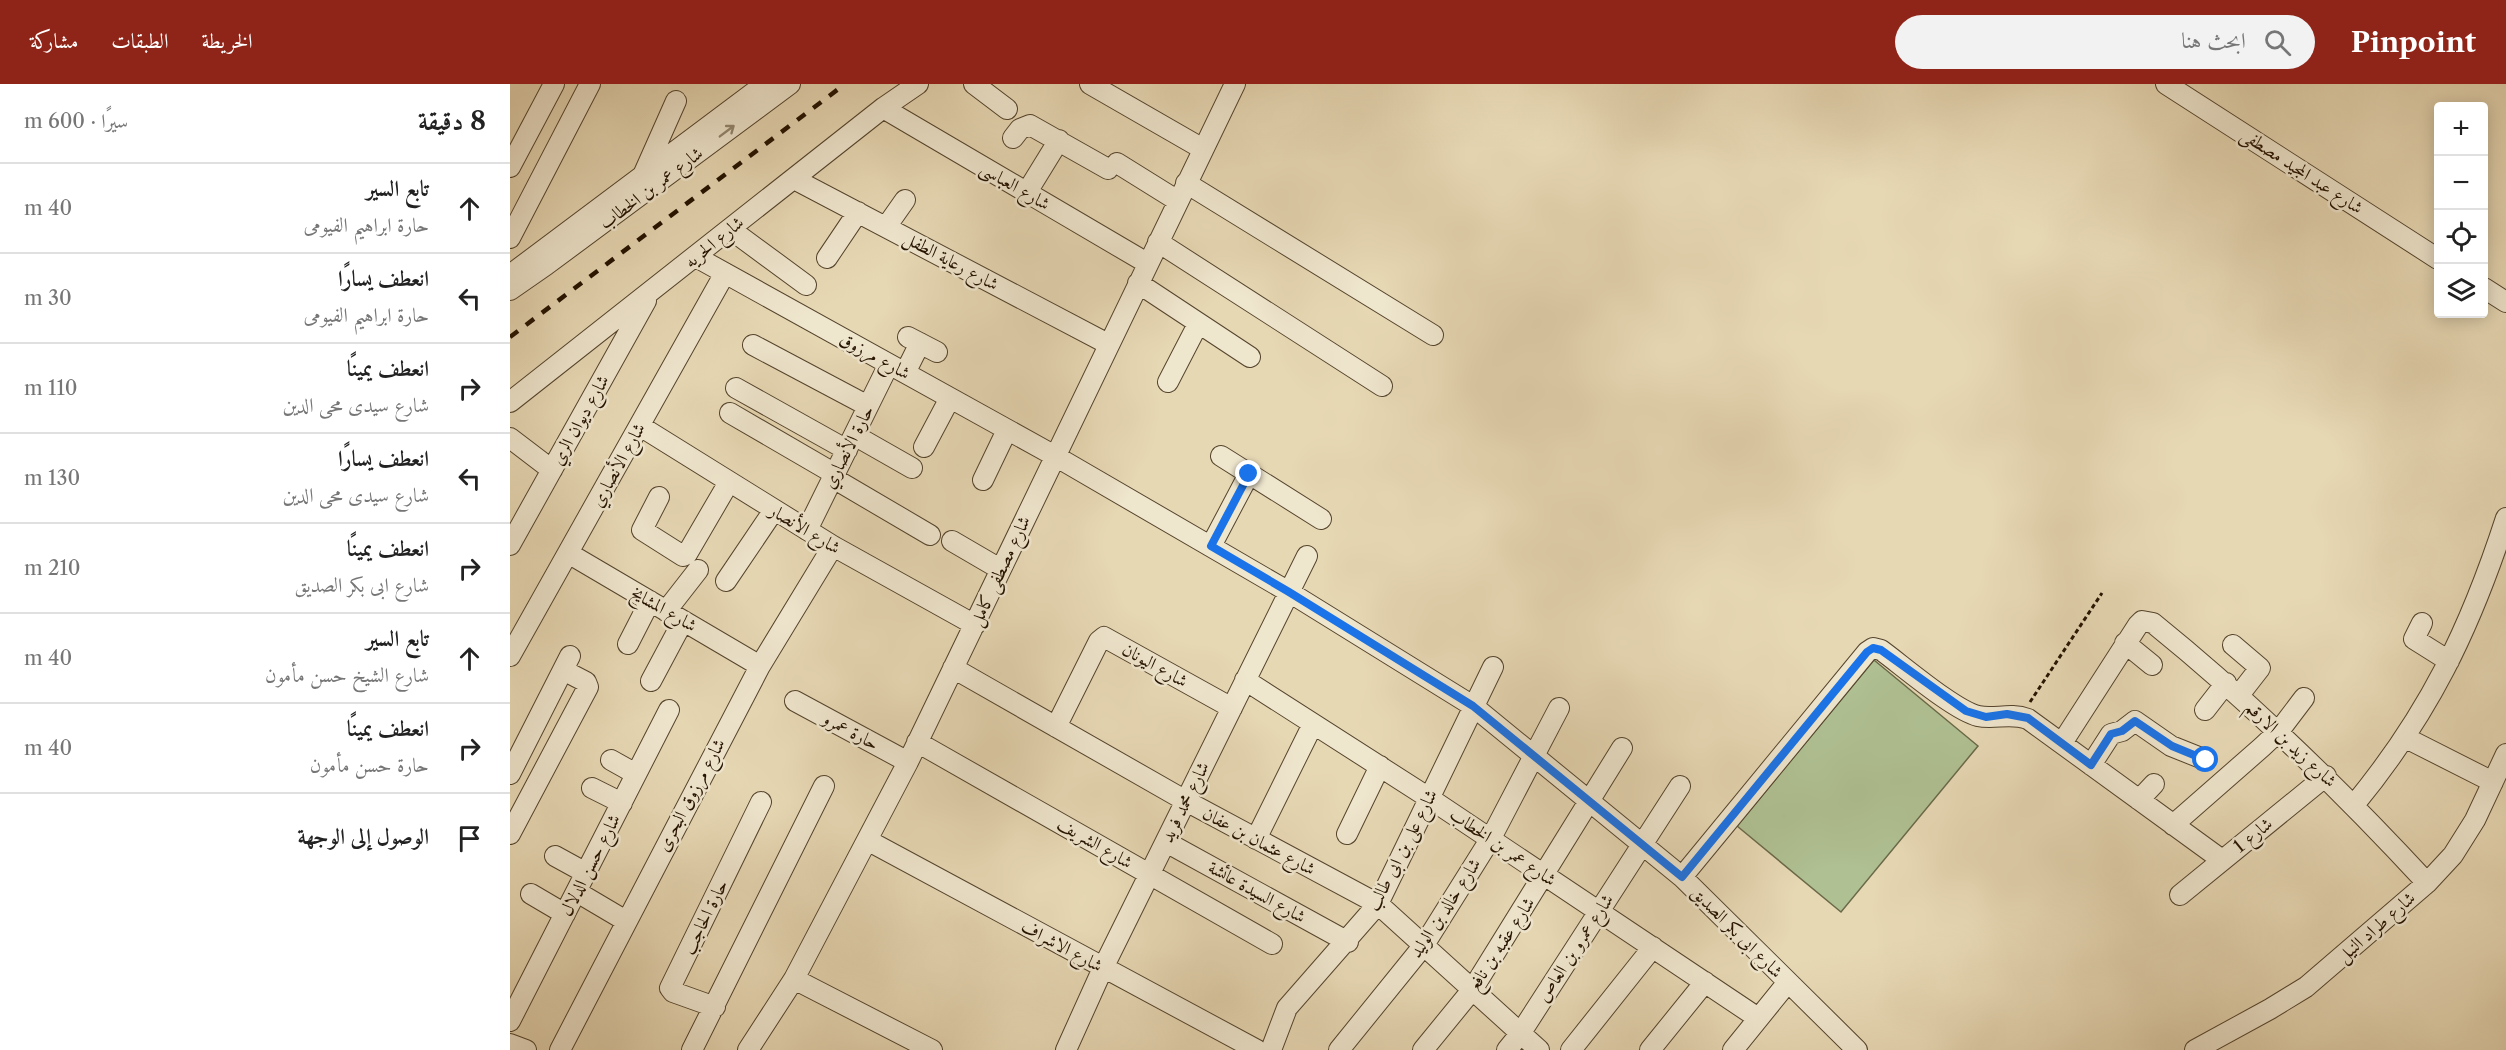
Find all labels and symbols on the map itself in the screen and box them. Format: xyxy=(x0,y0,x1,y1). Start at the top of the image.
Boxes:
street label: شارع عبد المجيد مصطفى xyxy=(2235,123,2367,222)
one-way arrow xyxy=(718,125,734,137)
street label: شارع عمر بن الخطاب xyxy=(595,142,710,237)
street label: شارع العباسى xyxy=(974,157,1054,218)
street label: شارع الحريه xyxy=(680,211,751,276)
street label: شارع رعاية الطفل xyxy=(898,227,1002,299)
street label: شارع مرزوق xyxy=(834,328,914,388)
street label: شارع ديوان الري xyxy=(546,371,617,471)
street label: حارة الأنصاري xyxy=(816,401,882,494)
street label: شارع الأنصاري xyxy=(584,418,654,513)
route end xyxy=(1235,460,1261,486)
street label: شارع الأنصار xyxy=(762,496,846,562)
street label: شارع مصطفى كامل xyxy=(965,512,1039,632)
street label: شارع المشايخ xyxy=(625,581,701,641)
street label: شارع اليونان xyxy=(1116,638,1192,695)
street label: شارع زيد بن الارقم xyxy=(2237,696,2341,796)
street label: حارة عمرو xyxy=(817,706,883,756)
street label: شارع مرزوق البحرى xyxy=(652,735,734,857)
route start xyxy=(2192,746,2218,772)
street label: شارع محمد فريد xyxy=(1156,758,1218,848)
street label: شارع على بن ابى طالب xyxy=(1362,786,1446,916)
street label: شارع عثمان بن عفان xyxy=(1197,802,1319,883)
street label: شارع عمر بن الخطاب xyxy=(1443,803,1561,894)
street label: شارع حسن الدلال xyxy=(555,810,629,922)
street label: شارع الشريف xyxy=(1051,813,1137,877)
street label: شارع 1 xyxy=(2229,813,2279,860)
street label: شارع خالد بن الوليد xyxy=(1405,854,1489,964)
street label: شارع السيدة عائشة xyxy=(1202,856,1310,931)
street label: حارة الحاجب xyxy=(677,876,733,959)
street label: شارع ابى بكر الصديق xyxy=(1684,881,1788,985)
street label: شارع طراد النيل xyxy=(2332,887,2422,970)
street label: شارع عمرو بن العاص xyxy=(1532,890,1622,1008)
street label: شارع عقبه بن نافع xyxy=(1463,893,1544,998)
street label: شارع الاشراف xyxy=(1016,915,1107,980)

